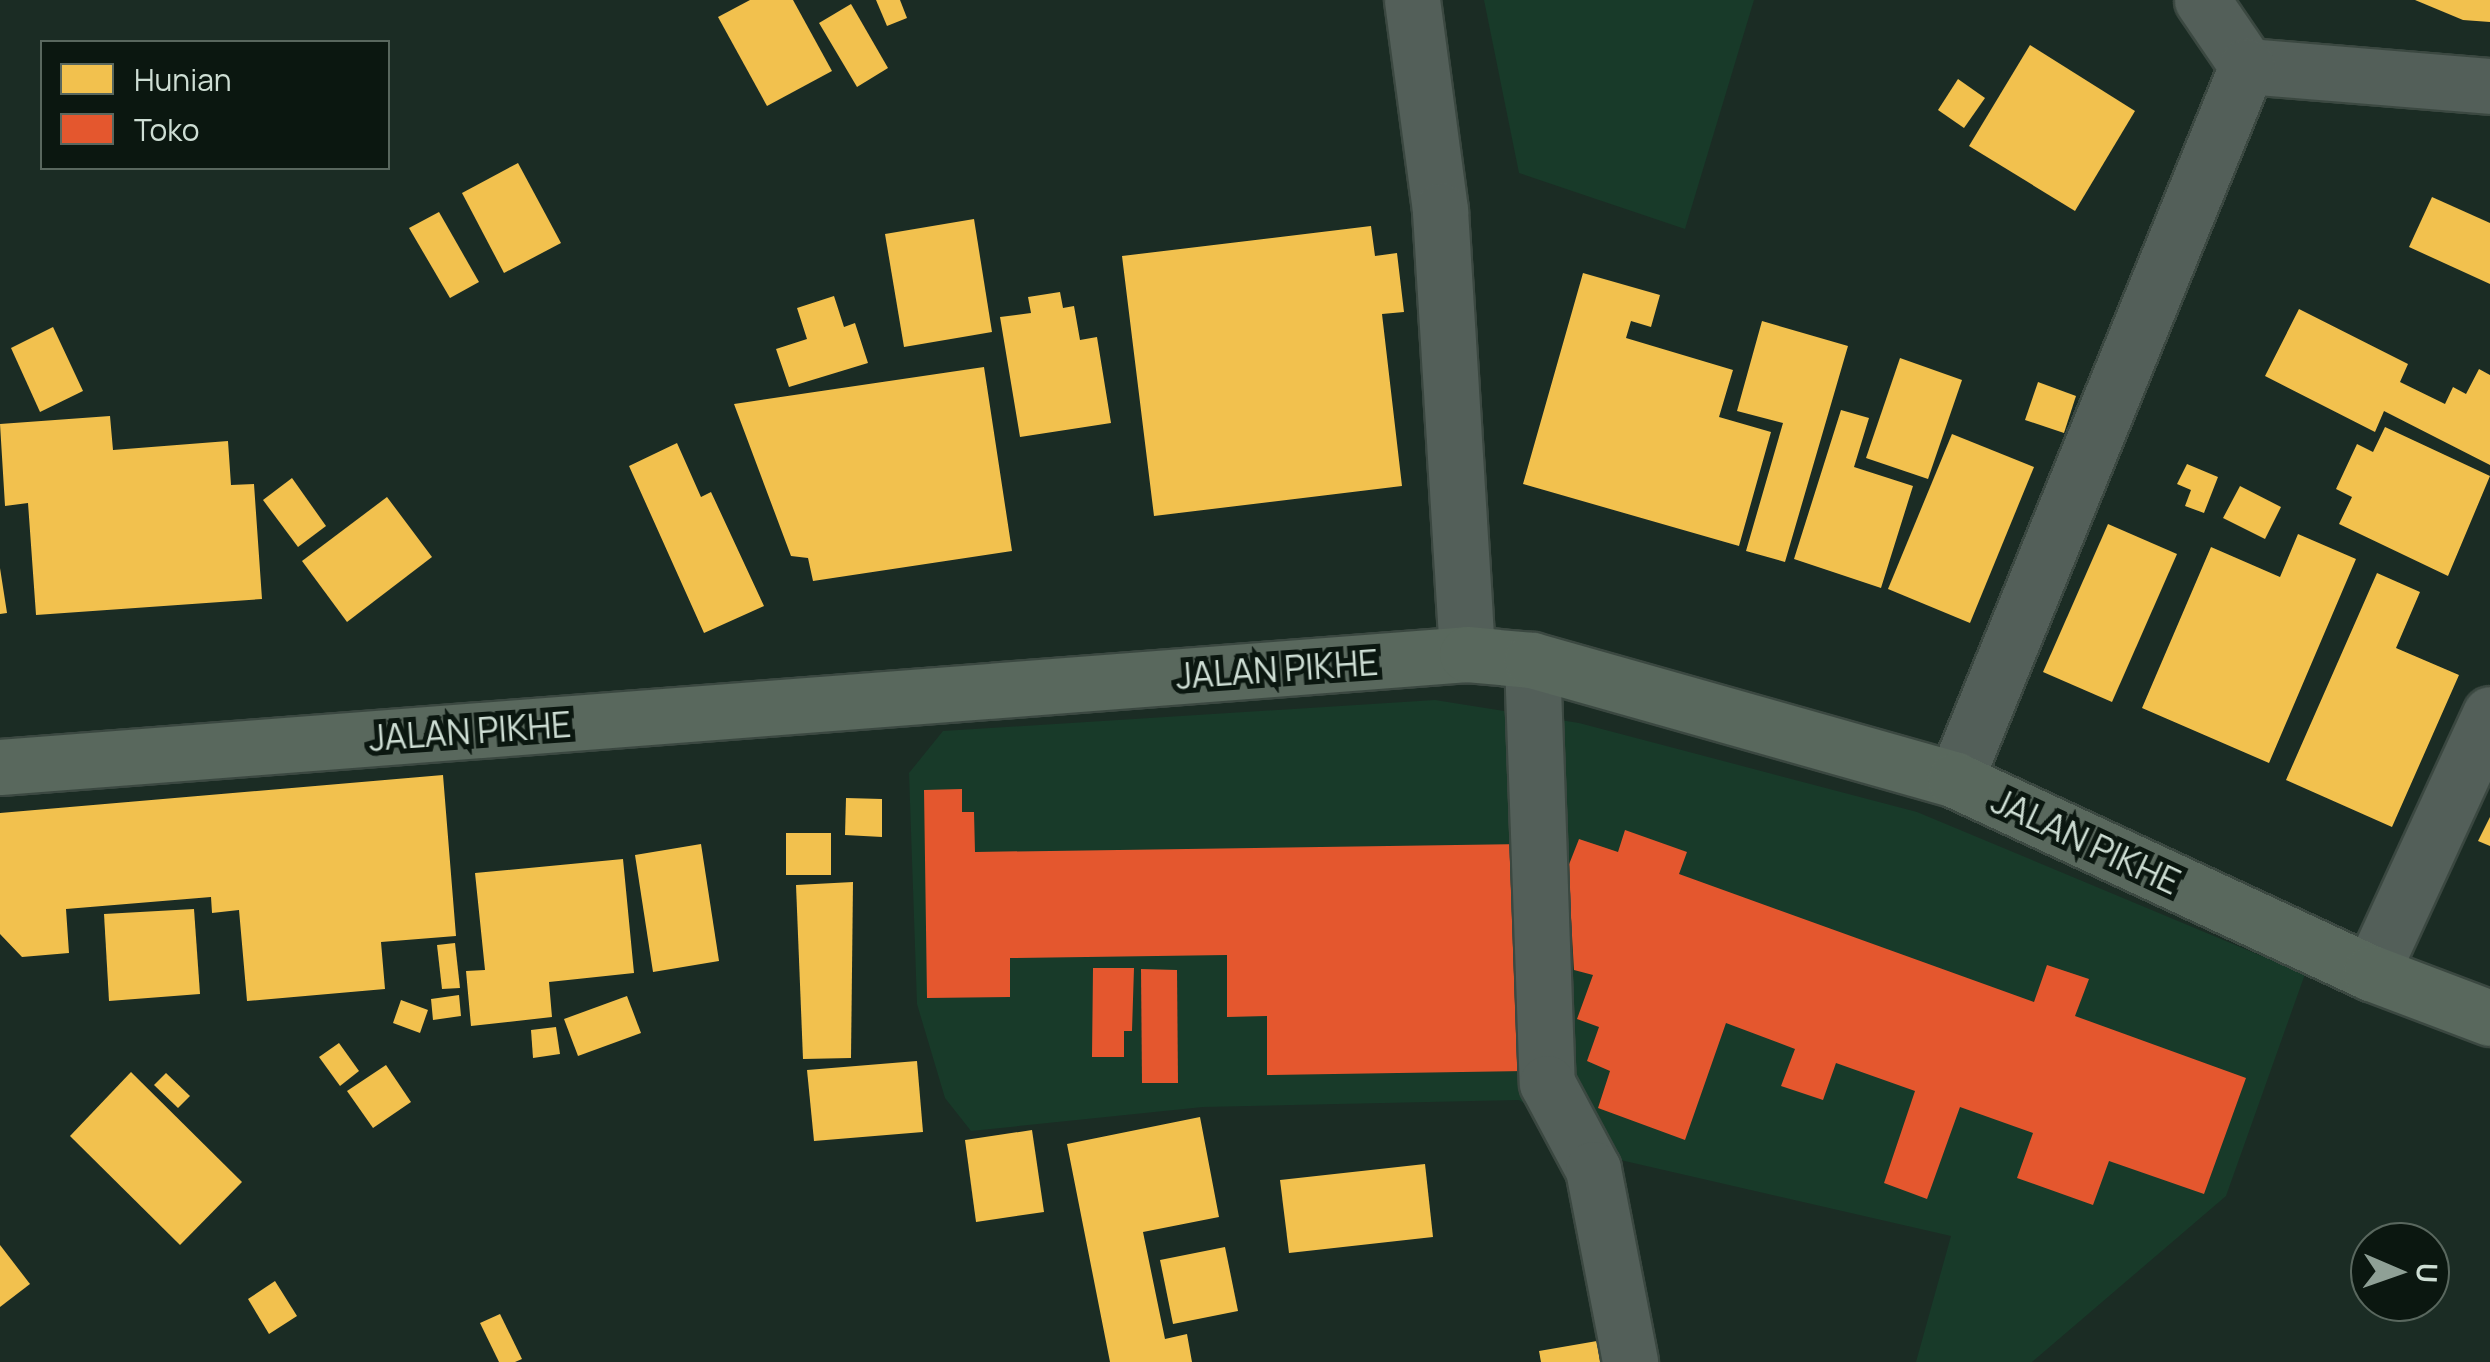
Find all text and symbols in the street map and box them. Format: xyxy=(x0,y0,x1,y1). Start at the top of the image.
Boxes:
legend xyxy=(40,40,390,170)
text: Hunian xyxy=(134,59,232,100)
text: Toko xyxy=(134,109,200,150)
street label: JALAN PIKHE xyxy=(1174,641,1380,697)
street label: JALAN PIKHE xyxy=(367,703,573,759)
street label: JALAN PIKHE xyxy=(1985,779,2187,903)
north arrow xyxy=(2350,1222,2450,1322)
text: U xyxy=(2409,1262,2447,1284)

